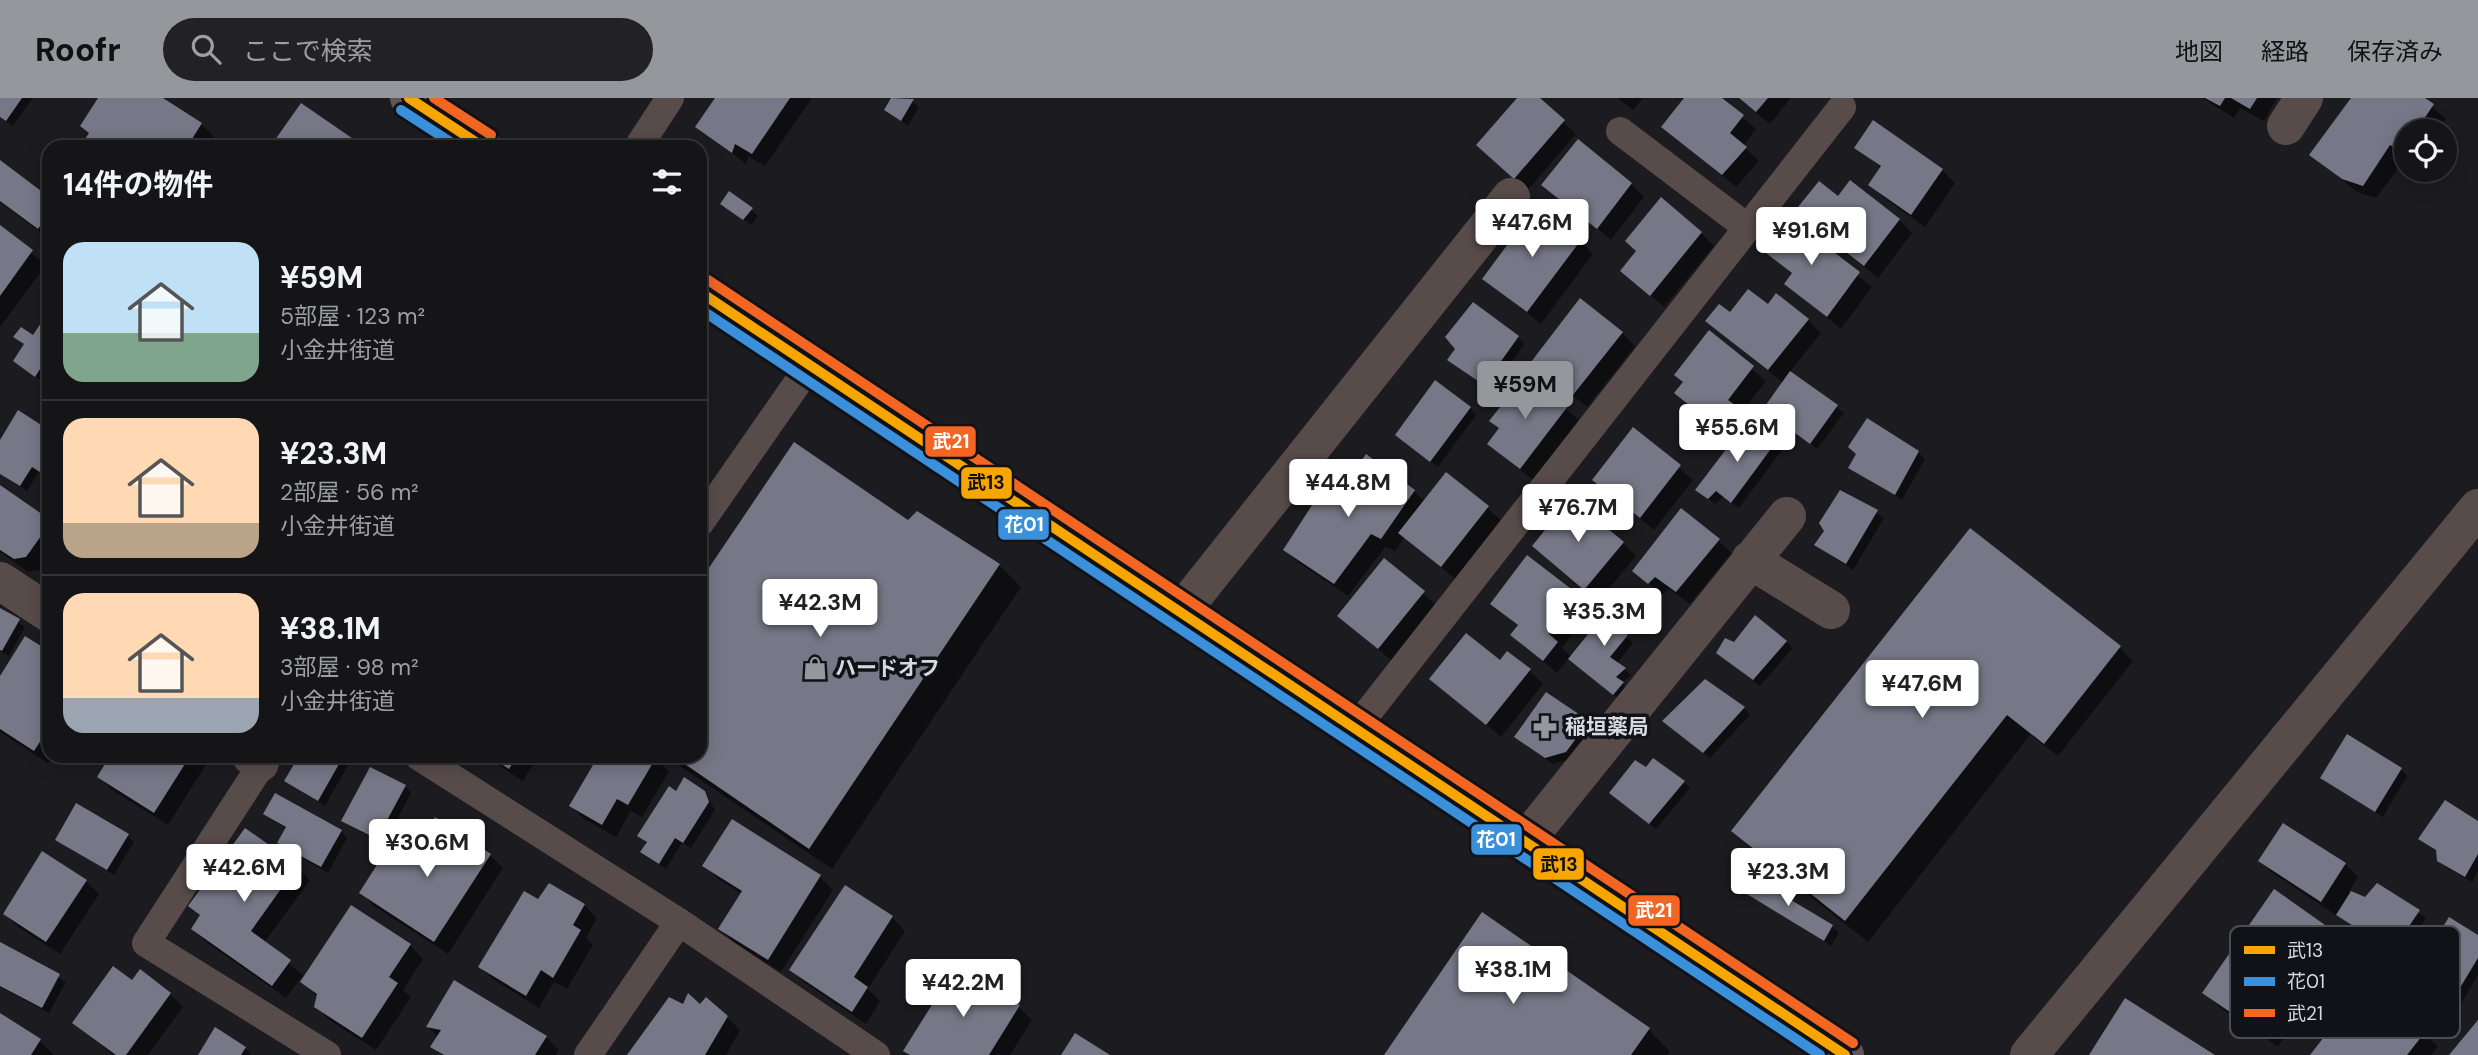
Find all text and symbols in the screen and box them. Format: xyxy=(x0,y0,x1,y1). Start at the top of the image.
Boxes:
search box xyxy=(163,18,653,81)
text: Roofr xyxy=(35,28,121,71)
icon: search xyxy=(187,30,225,68)
text: ここで検索 xyxy=(243,34,373,68)
text: 地図 xyxy=(2175,36,2223,67)
text: 経路 xyxy=(2261,36,2309,67)
text: 保存済み xyxy=(2347,36,2443,67)
map controls xyxy=(2394,119,2457,182)
button: locate xyxy=(2394,119,2457,182)
icon: filters xyxy=(648,163,686,201)
text: 14件の物件 xyxy=(63,165,213,204)
pin: ¥47.6M xyxy=(1475,200,1589,259)
text: ¥47.6M xyxy=(1492,207,1572,237)
pin: ¥91.6M xyxy=(1754,208,1868,267)
text: ¥91.6M xyxy=(1772,215,1850,245)
text: ¥59M xyxy=(280,258,363,297)
icon: home xyxy=(119,270,203,354)
text: 5部屋 · 123 m² xyxy=(280,301,425,331)
text: 小金井街道 xyxy=(280,335,395,365)
pin: ¥59M xyxy=(1484,362,1566,421)
text: ¥59M xyxy=(1493,369,1557,399)
pin: ¥55.6M xyxy=(1680,404,1794,464)
text: ¥55.6M xyxy=(1695,412,1779,442)
line badge: 武21 xyxy=(924,425,977,458)
text: 武21 xyxy=(933,429,969,454)
text: ¥23.3M xyxy=(280,434,387,473)
icon: home xyxy=(119,446,203,530)
pin: ¥44.8M xyxy=(1291,460,1405,519)
line badge: 武13 xyxy=(960,466,1013,500)
text: ¥44.8M xyxy=(1305,467,1391,497)
text: 武13 xyxy=(967,470,1005,495)
text: 2部屋 · 56 m² xyxy=(280,477,419,507)
pin: ¥76.7M xyxy=(1521,484,1635,544)
text: ¥76.7M xyxy=(1538,492,1618,522)
line badge: 花01 xyxy=(997,508,1050,541)
text: 小金井街道 xyxy=(280,511,395,541)
text: 花01 xyxy=(1004,512,1044,537)
pin: ¥42.3M xyxy=(763,580,877,639)
text: ¥42.3M xyxy=(778,587,862,617)
pin: ¥35.3M xyxy=(1547,588,1661,648)
text: ¥35.3M xyxy=(1562,596,1646,626)
text: ¥38.1M xyxy=(280,609,381,648)
icon: home xyxy=(119,621,203,705)
text: 3部屋 · 98 m² xyxy=(280,652,419,682)
shop icon: ハードオフ xyxy=(801,654,829,682)
place label: ハードオフ xyxy=(835,654,940,682)
pin: ¥47.6M xyxy=(1865,660,1979,720)
text: ¥47.6M xyxy=(1882,668,1962,698)
text: 小金井街道 xyxy=(280,686,395,716)
pharmacy icon: 稲垣薬局 xyxy=(1531,713,1559,741)
place label: 稲垣薬局 xyxy=(1565,713,1649,741)
pin: ¥30.6M xyxy=(370,820,484,879)
line badge: 花01 xyxy=(1470,823,1523,856)
text: ¥30.6M xyxy=(385,827,469,857)
text: 花01 xyxy=(1476,827,1516,852)
pin: ¥42.6M xyxy=(187,844,301,904)
line badge: 武13 xyxy=(1532,847,1585,881)
pin: ¥23.3M xyxy=(1731,848,1845,908)
text: ¥42.6M xyxy=(202,852,286,882)
text: 武13 xyxy=(1540,852,1578,877)
text: ¥23.3M xyxy=(1747,856,1829,886)
line badge: 武21 xyxy=(1627,894,1681,927)
text: 武21 xyxy=(1636,898,1672,923)
legend xyxy=(2230,926,2460,1038)
text: 武13 xyxy=(2287,938,2323,963)
pin: ¥38.1M xyxy=(1456,946,1570,1006)
text: ¥38.1M xyxy=(1474,954,1552,984)
pin: ¥42.2M xyxy=(906,960,1020,1019)
text: ¥42.2M xyxy=(922,967,1004,997)
text: 花01 xyxy=(2287,969,2325,994)
text: 武21 xyxy=(2287,1001,2323,1026)

